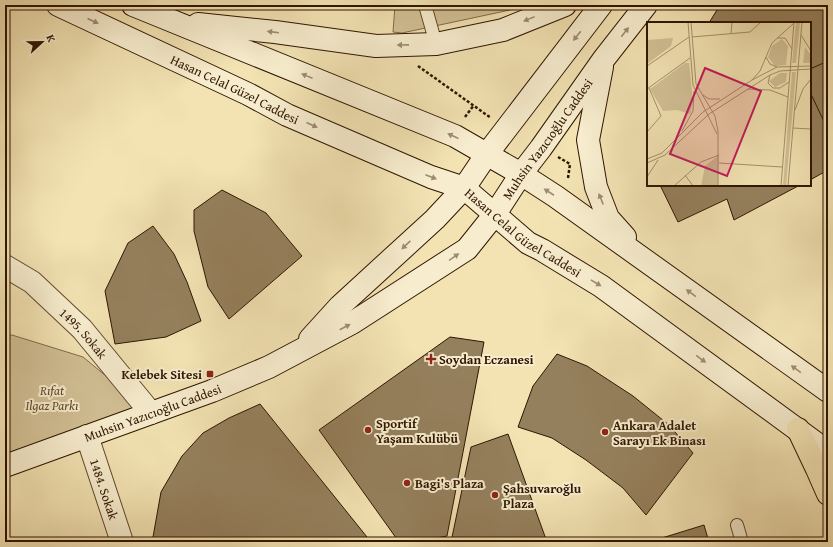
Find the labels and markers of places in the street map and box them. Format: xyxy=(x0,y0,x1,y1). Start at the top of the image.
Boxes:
place label: Soydan Eczanesi xyxy=(439,350,534,369)
marker: Soydan Eczanesi xyxy=(426,354,436,364)
place label: Kelebek Sitesi xyxy=(121,365,202,384)
marker: Kelebek Sitesi xyxy=(205,369,215,379)
place label: Sportif Yaşam Kulübü xyxy=(376,414,458,448)
place label: Ankara Adalet Sarayı Ek Binası xyxy=(613,416,706,450)
marker: Sportif Yaşam Kulübü xyxy=(363,425,373,435)
marker: Ankara Adalet Sarayı Ek Binası xyxy=(600,427,610,437)
place label: Bagi's Plaza xyxy=(415,474,484,493)
marker: Bagi's Plaza xyxy=(402,478,412,488)
place label: Şahsuvaroğlu Plaza xyxy=(503,479,582,513)
marker: Şahsuvaroğlu Plaza xyxy=(490,490,500,500)

